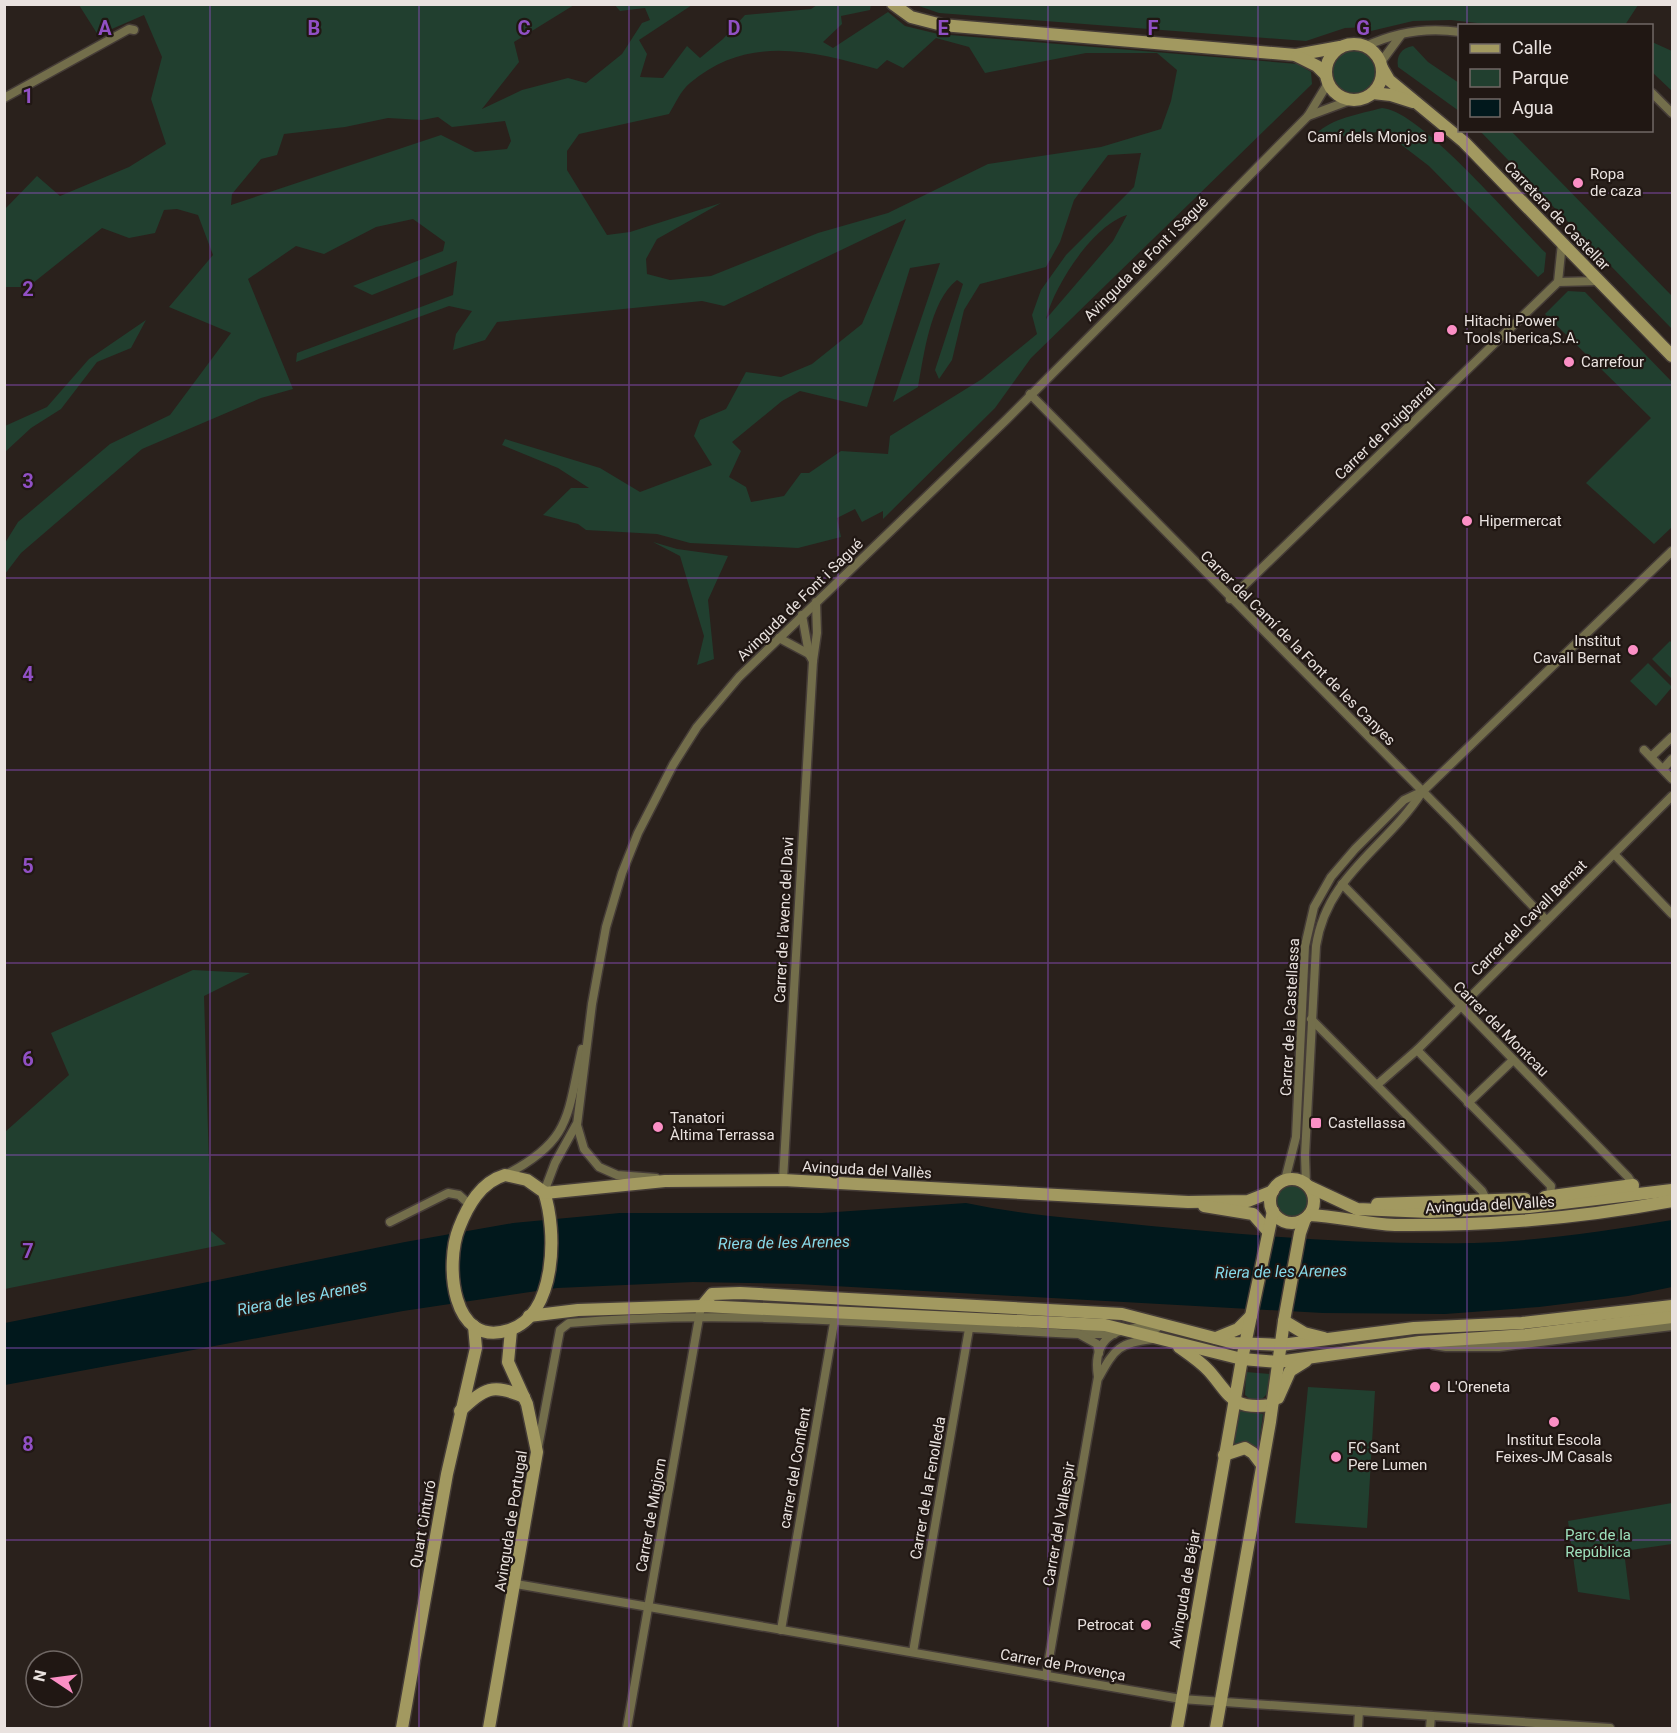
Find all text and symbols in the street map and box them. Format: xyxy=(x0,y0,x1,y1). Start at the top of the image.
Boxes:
text: A xyxy=(98,16,112,40)
text: B xyxy=(308,16,320,40)
text: C xyxy=(517,16,531,40)
text: D xyxy=(728,16,741,40)
text: E xyxy=(937,16,949,40)
text: F xyxy=(1148,16,1159,40)
text: G xyxy=(1356,16,1370,40)
legend xyxy=(1458,24,1653,132)
text: Calle xyxy=(1512,37,1552,58)
text: Parque xyxy=(1512,67,1569,88)
text: 1 xyxy=(22,84,34,108)
text: Agua xyxy=(1512,97,1554,118)
place label: Camí dels Monjos xyxy=(1307,128,1427,146)
marker: Camí dels Monjos xyxy=(1432,130,1446,144)
street label: Carretera de Castellar xyxy=(1500,158,1614,274)
place label: Ropa de caza xyxy=(1590,165,1642,200)
marker: Ropa de caza xyxy=(1571,176,1585,190)
street label: Avinguda de Font i Sagué xyxy=(1080,193,1212,325)
text: 2 xyxy=(22,277,34,301)
place label: Hitachi Power Tools Iberica,S.A. xyxy=(1464,312,1579,347)
marker: Hitachi Power Tools Iberica,S.A. xyxy=(1445,323,1459,337)
place label: Carrefour xyxy=(1581,353,1644,371)
marker: Carrefour xyxy=(1562,355,1576,369)
street label: Carrer de Puigbarral xyxy=(1331,378,1439,484)
text: 3 xyxy=(22,469,34,493)
place label: Hipermercat xyxy=(1479,512,1562,530)
marker: Hipermercat xyxy=(1460,514,1474,528)
street label: Avinguda de Font i Sagué xyxy=(733,535,867,665)
street label: Carrer del Camí de la Font de les Canyes xyxy=(1197,547,1399,749)
place label: Institut Cavall Bernat xyxy=(1533,632,1621,667)
marker: Institut Cavall Bernat xyxy=(1626,643,1640,657)
text: 4 xyxy=(22,662,34,686)
street label: Carrer de l'avenc del Davi xyxy=(771,836,797,1004)
text: 5 xyxy=(22,854,34,878)
street label: Carrer del Cavall Bernat xyxy=(1467,856,1591,980)
street label: Carrer de la Castellassa xyxy=(1277,938,1303,1096)
street label: Carrer del Montcau xyxy=(1450,978,1552,1080)
text: 6 xyxy=(22,1047,34,1071)
place label: Tanatori Àltima Terrassa xyxy=(670,1109,775,1144)
place label: Castellassa xyxy=(1328,1114,1406,1132)
marker: Castellassa xyxy=(1309,1116,1323,1130)
marker: Tanatori Àltima Terrassa xyxy=(651,1120,665,1134)
street label: Avinguda del Vallès xyxy=(802,1158,932,1182)
street label: Avinguda del Vallès xyxy=(1425,1193,1555,1217)
water label: Riera de les Arenes xyxy=(718,1232,850,1253)
text: 7 xyxy=(22,1239,34,1263)
water label: Riera de les Arenes xyxy=(1215,1261,1347,1282)
water label: Riera de les Arenes xyxy=(235,1276,369,1319)
place label: L'Oreneta xyxy=(1447,1378,1510,1396)
marker: L'Oreneta xyxy=(1428,1380,1442,1394)
street label: carrer del Conflent xyxy=(775,1406,815,1530)
street label: Carrer de la Fenolleda xyxy=(907,1415,949,1561)
marker: Institut Escola Feixes-JM Casals xyxy=(1547,1415,1561,1429)
place label: Institut Escola Feixes-JM Casals xyxy=(1495,1431,1613,1466)
text: 8 xyxy=(22,1432,34,1456)
place label: FC Sant Pere Lumen xyxy=(1348,1439,1427,1474)
street label: Avinguda de Portugal xyxy=(491,1449,531,1593)
marker: FC Sant Pere Lumen xyxy=(1329,1450,1343,1464)
street label: Carrer de Migjorn xyxy=(632,1457,670,1573)
street label: Carrer del Vallespir xyxy=(1039,1460,1079,1588)
street label: Quart Cinturó xyxy=(406,1479,440,1569)
park label: Parc de la República xyxy=(1565,1526,1631,1561)
street label: Avinguda de Béjar xyxy=(1166,1528,1204,1650)
place label: Petrocat xyxy=(1077,1616,1134,1634)
marker: Petrocat xyxy=(1139,1618,1153,1632)
street label: Carrer de Provença xyxy=(999,1645,1127,1685)
north arrow xyxy=(24,1649,84,1709)
text: N xyxy=(29,1668,50,1683)

